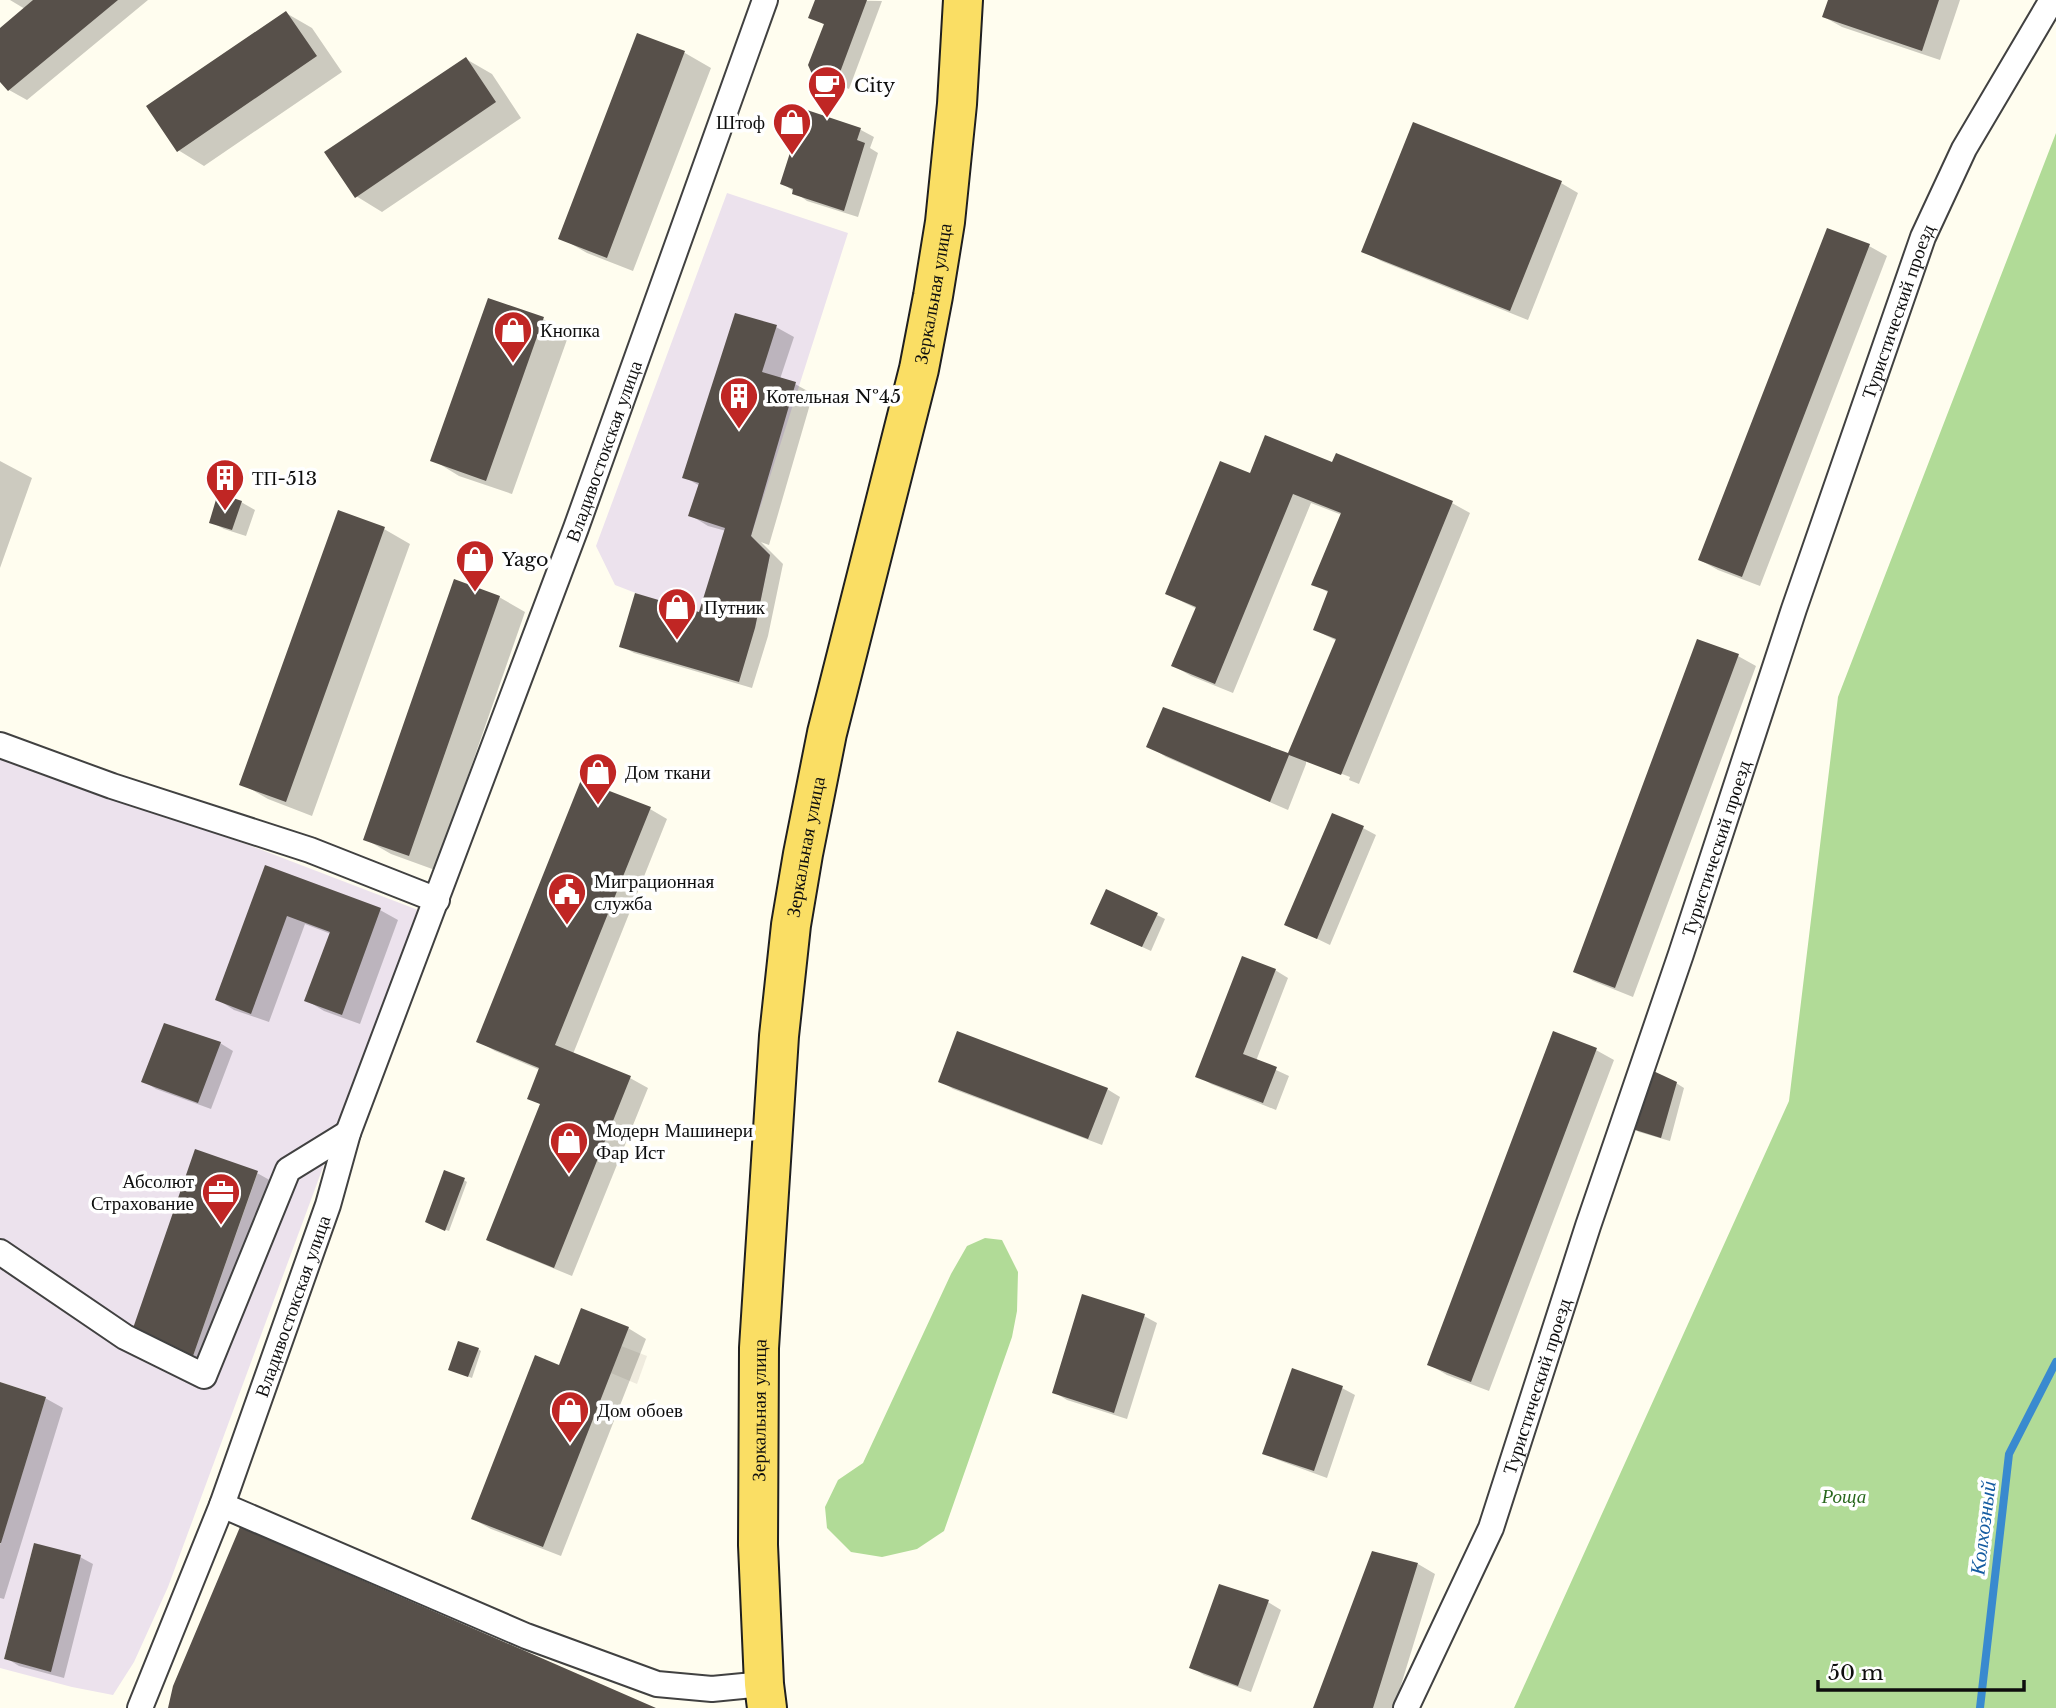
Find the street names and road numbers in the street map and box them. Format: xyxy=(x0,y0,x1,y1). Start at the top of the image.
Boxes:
street label: Туристический проезд xyxy=(1856,220,1939,402)
street label: Зеркальная улица xyxy=(909,221,956,366)
street label: Владивостокская улица xyxy=(560,357,647,545)
street label: Туристический проезд xyxy=(1676,757,1755,939)
street label: Зеркальная улица xyxy=(781,774,830,919)
street label: Владивостокская улица xyxy=(250,1212,335,1400)
street label: Туристический проезд xyxy=(1498,1295,1576,1477)
street label: Зеркальная улица xyxy=(747,1338,771,1482)

